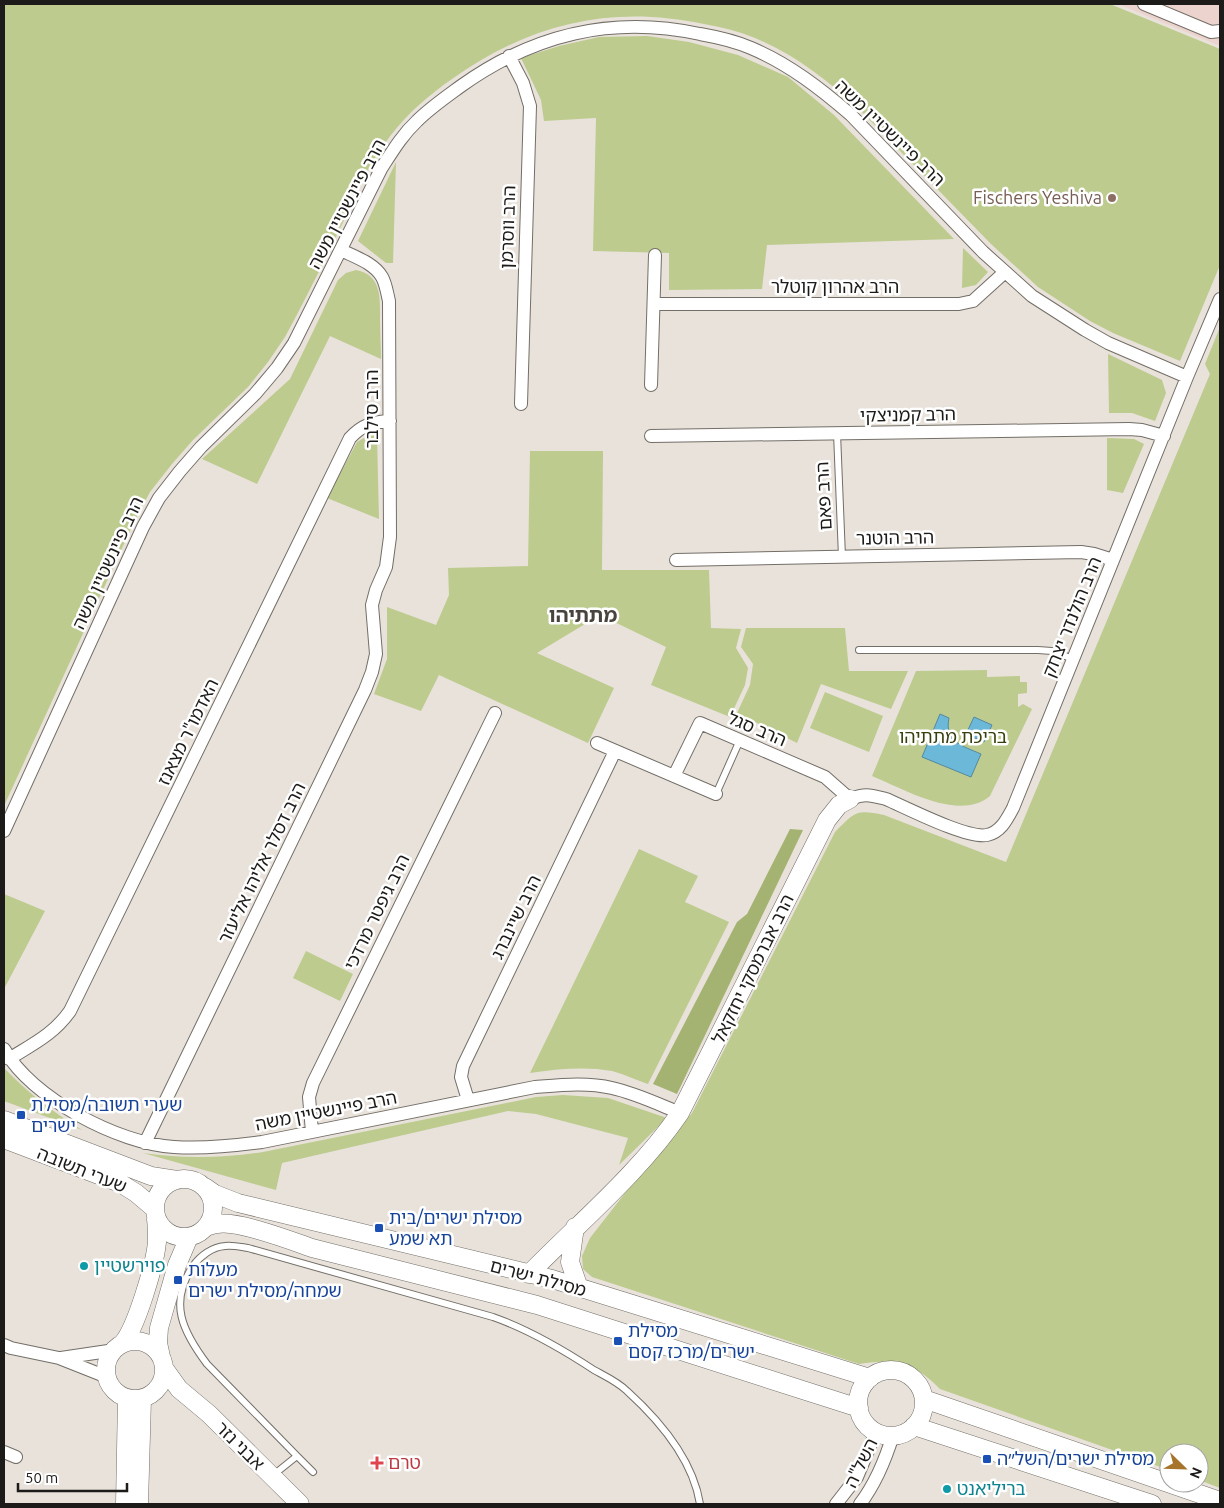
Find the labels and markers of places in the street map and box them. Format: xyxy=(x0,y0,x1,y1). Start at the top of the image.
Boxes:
place label: Fischers Yeshiva xyxy=(973,187,1102,207)
marker: Fischers Yeshiva xyxy=(1106,192,1118,204)
place label: שערי תשובה/מסילת ישרים xyxy=(31,1094,182,1135)
marker: שערי תשובה/מסילת ישרים xyxy=(15,1109,27,1121)
place label: מסילת ישרים/בית תא שמע xyxy=(389,1207,522,1248)
marker: מסילת ישרים/בית תא שמע xyxy=(373,1222,385,1234)
place label: פוירשטיין xyxy=(94,1255,166,1275)
place label: מעלות שמחה/מסילת ישרים xyxy=(188,1259,342,1300)
marker: פוירשטיין xyxy=(78,1260,90,1272)
marker: מעלות שמחה/מסילת ישרים xyxy=(172,1274,184,1286)
place label: מסילת ישרים/מרכז קסם xyxy=(628,1320,755,1361)
marker: מסילת ישרים/מרכז קסם xyxy=(612,1335,624,1347)
place label: מסילת ישרים/השל״ה xyxy=(997,1448,1154,1468)
place label: טרם xyxy=(388,1452,421,1472)
marker: מסילת ישרים/השל״ה xyxy=(981,1453,993,1465)
marker: טרם xyxy=(370,1456,384,1470)
place label: בריליאנט xyxy=(957,1478,1026,1498)
marker: בריליאנט xyxy=(941,1483,953,1495)

